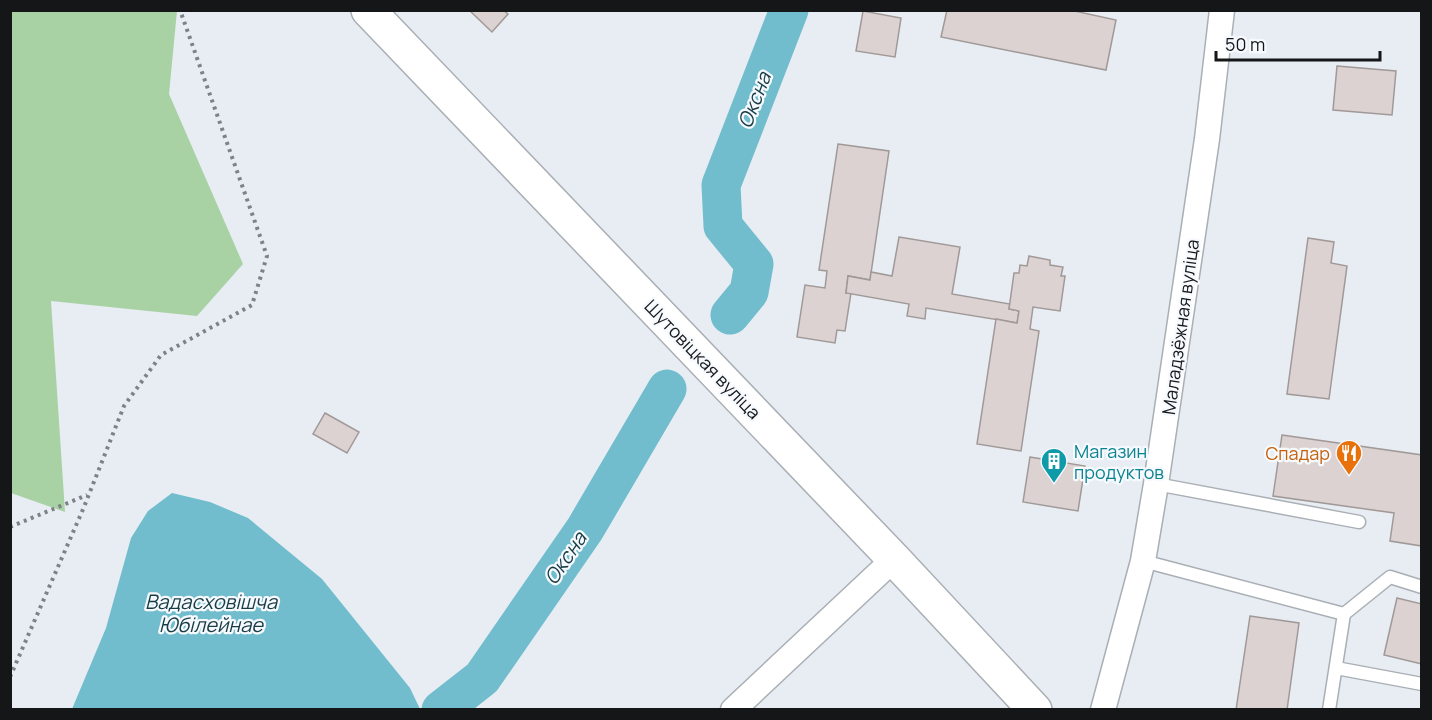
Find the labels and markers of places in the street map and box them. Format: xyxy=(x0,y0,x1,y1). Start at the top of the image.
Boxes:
restaurant icon: Спадар xyxy=(1334,438,1364,476)
place label: Магазин продуктов xyxy=(1074,439,1164,484)
place label: Спадар xyxy=(1265,441,1330,465)
building icon: Магазин продуктов xyxy=(1039,446,1069,484)

